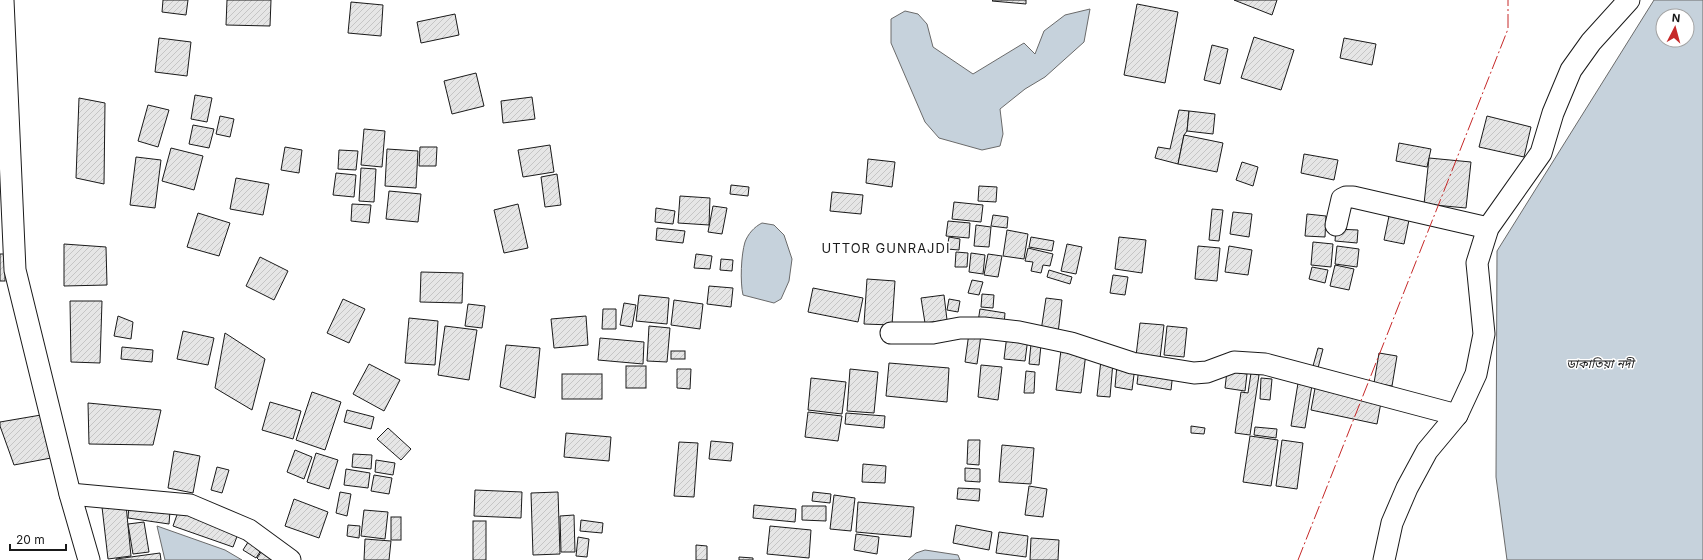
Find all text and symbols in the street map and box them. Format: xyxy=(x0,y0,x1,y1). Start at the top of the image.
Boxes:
north arrow xyxy=(1655,8,1695,48)
text: N xyxy=(1671,11,1681,25)
district label: UTTOR GUNRAJDI xyxy=(822,240,950,256)
water label: ডাকাতিয়া নদী xyxy=(1566,356,1637,371)
scale bar xyxy=(10,526,66,552)
text: 20 m xyxy=(16,532,45,547)

